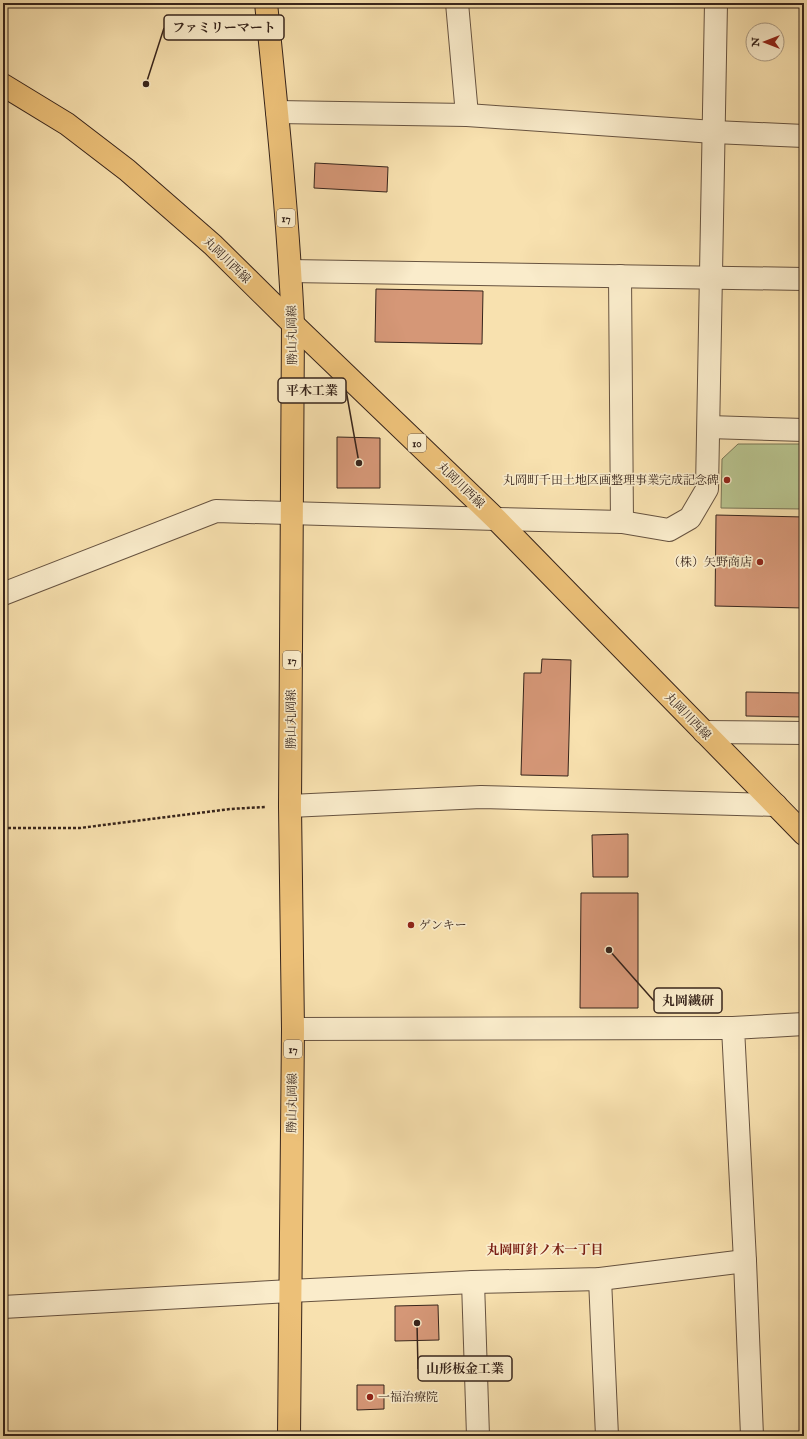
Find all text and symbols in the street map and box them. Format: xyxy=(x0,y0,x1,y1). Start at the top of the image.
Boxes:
callout: ファミリーマート xyxy=(164,15,284,40)
text: ファミリーマート xyxy=(172,20,276,37)
north arrow xyxy=(745,22,785,62)
text: N xyxy=(749,37,763,48)
road number: 17 xyxy=(277,209,295,227)
street label: 丸岡川西線 xyxy=(200,234,253,287)
street label: 勝山丸岡線 xyxy=(284,305,301,365)
callout: 平木工業 xyxy=(278,378,346,403)
text: 平木工業 xyxy=(286,383,338,400)
road number: 10 xyxy=(408,434,426,452)
street label: 丸岡川西線 xyxy=(434,459,487,512)
place label: 丸岡町千田土地区画整理事業完成記念碑 xyxy=(503,473,719,488)
marker: 丸岡町千田土地区画整理事業完成記念碑 xyxy=(722,475,732,485)
place label: （株）矢野商店 xyxy=(668,555,752,570)
marker: （株）矢野商店 xyxy=(755,557,765,567)
road number: 17 xyxy=(283,651,301,669)
street label: 勝山丸岡線 xyxy=(284,689,299,749)
street label: 丸岡川西線 xyxy=(661,690,714,743)
place label: ゲンキー xyxy=(419,918,467,933)
marker: ゲンキー xyxy=(406,920,416,930)
callout: 丸岡繊研 xyxy=(654,988,722,1013)
text: 丸岡繊研 xyxy=(662,993,714,1010)
road number: 17 xyxy=(284,1040,302,1058)
street label: 勝山丸岡線 xyxy=(284,1073,301,1133)
district label: 丸岡町針ノ木一丁目 xyxy=(486,1242,604,1259)
callout: 山形板金工業 xyxy=(418,1356,512,1381)
text: 山形板金工業 xyxy=(426,1361,504,1378)
place label: 一福治療院 xyxy=(378,1390,438,1405)
marker: 一福治療院 xyxy=(365,1392,375,1402)

